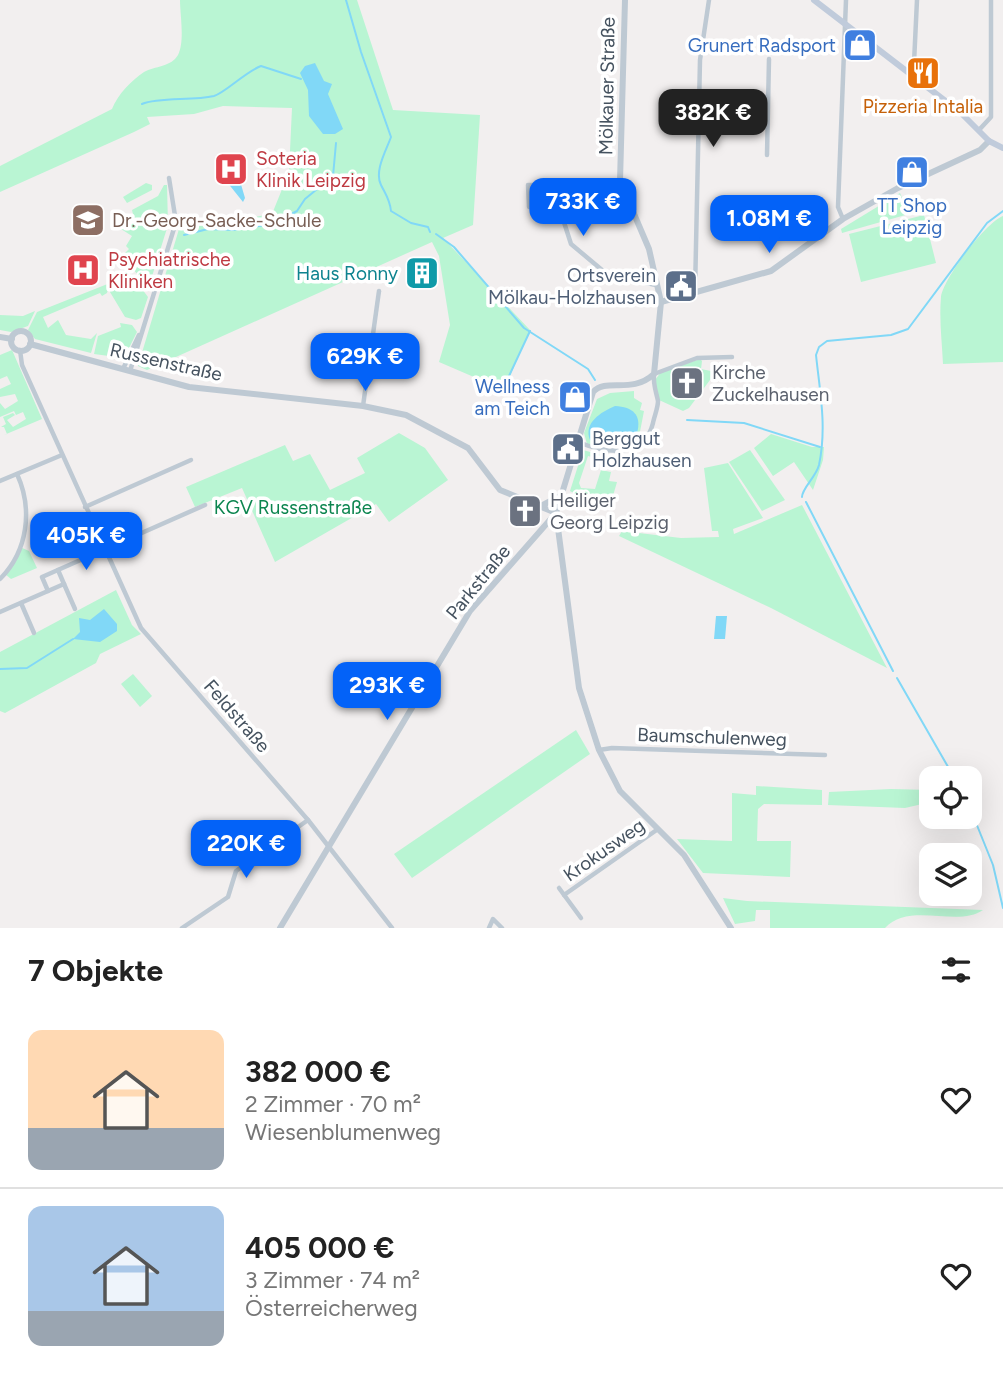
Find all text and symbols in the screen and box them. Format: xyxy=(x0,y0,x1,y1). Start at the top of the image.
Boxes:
street label: Mölkauer Straße xyxy=(594,17,620,155)
shop icon: Grunert Radsport xyxy=(841,26,879,64)
place label: Grunert Radsport xyxy=(688,34,836,57)
restaurant icon: Pizzeria Intalia xyxy=(904,54,942,92)
pin: 382K € xyxy=(656,90,770,149)
place label: Pizzeria Intalia xyxy=(863,95,983,118)
text: 382K € xyxy=(675,98,751,126)
place label: Soteria Klinik Leipzig xyxy=(256,147,366,192)
hospital icon: Soteria Klinik Leipzig xyxy=(212,150,250,188)
shop icon: TT Shop Leipzig xyxy=(893,153,931,191)
pin: 733K € xyxy=(526,178,640,238)
text: 733K € xyxy=(545,187,621,215)
place label: TT Shop Leipzig xyxy=(877,194,947,239)
pin: 1.08M € xyxy=(704,196,834,255)
school or university icon: Dr.-Georg-Sacke-Schule xyxy=(69,201,107,239)
text: 1.08M € xyxy=(726,204,812,232)
place label: Dr.-Georg-Sacke-Schule xyxy=(112,209,321,232)
place label: Psychiatrische Kliniken xyxy=(108,248,231,293)
hospital icon: Psychiatrische Kliniken xyxy=(64,251,102,289)
building icon: Haus Ronny xyxy=(403,254,441,292)
place label: Haus Ronny xyxy=(296,262,398,285)
place label: Ortsverein Mölkau-Holzhausen xyxy=(488,264,656,309)
public building icon: Ortsverein Mölkau-Holzhausen xyxy=(662,267,700,305)
pin: 629K € xyxy=(308,334,422,393)
street label: Russenstraße xyxy=(108,338,224,386)
text: 629K € xyxy=(327,342,403,370)
place label: Kirche Zuckelhausen xyxy=(712,361,829,406)
church icon: Kirche Zuckelhausen xyxy=(668,364,706,402)
place label: Wellness am Teich xyxy=(474,375,550,420)
shop icon: Wellness am Teich xyxy=(556,378,594,416)
place label: Berggut Holzhausen xyxy=(592,427,692,472)
public building icon: Berggut Holzhausen xyxy=(549,430,587,468)
place label: Heiliger Georg Leipzig xyxy=(550,489,669,534)
church icon: Heiliger Georg Leipzig xyxy=(506,492,544,530)
park label: KGV Russenstraße xyxy=(214,496,372,519)
pin: 405K € xyxy=(29,512,143,572)
text: 405K € xyxy=(46,521,126,549)
street label: Parkstraße xyxy=(441,540,515,624)
pin: 293K € xyxy=(330,662,444,722)
text: 293K € xyxy=(349,671,425,699)
street label: Feldstraße xyxy=(199,675,275,757)
street label: Baumschulenweg xyxy=(637,723,787,751)
map controls xyxy=(919,766,982,906)
button: locate xyxy=(919,766,982,829)
street label: Krokusweg xyxy=(559,814,649,886)
pin: 220K € xyxy=(189,820,303,880)
text: 220K € xyxy=(207,829,285,857)
button: layers xyxy=(919,843,982,906)
icon: filters xyxy=(937,951,975,989)
text: 7 Objekte xyxy=(28,952,163,989)
text: 382 000 € xyxy=(245,1053,391,1090)
icon: home xyxy=(84,1058,168,1142)
icon: heart xyxy=(937,1081,975,1119)
text: 2 Zimmer · 70 m² xyxy=(245,1090,421,1118)
text: Wiesenblumenweg xyxy=(245,1118,441,1146)
text: 405 000 € xyxy=(245,1229,394,1266)
icon: home xyxy=(84,1234,168,1318)
icon: heart xyxy=(937,1257,975,1295)
text: 3 Zimmer · 74 m² xyxy=(245,1266,420,1294)
text: Österreicherweg xyxy=(245,1294,418,1322)

